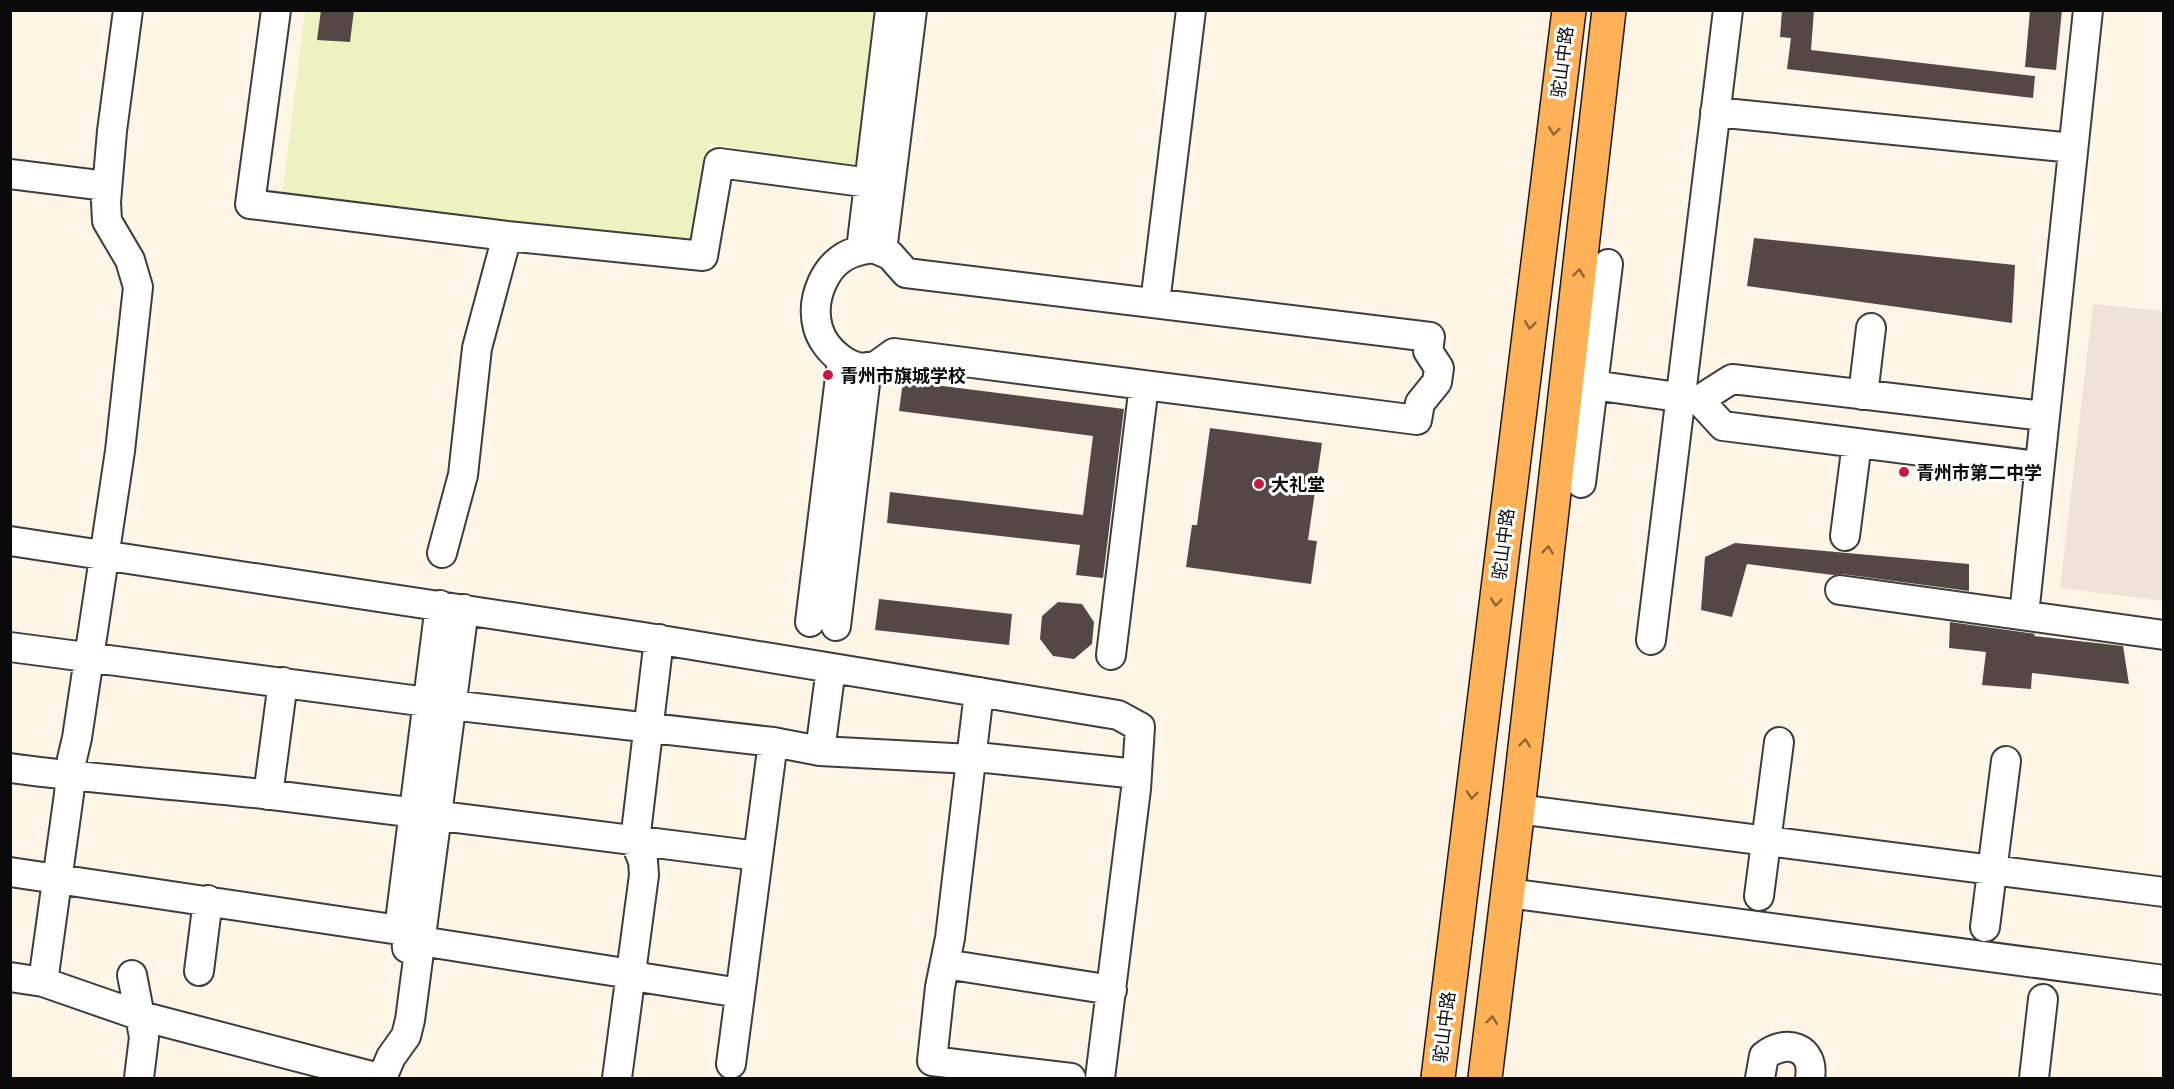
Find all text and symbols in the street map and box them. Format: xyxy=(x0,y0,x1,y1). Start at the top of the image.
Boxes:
street label: 驼山中路 xyxy=(1545,25,1579,99)
one-way arrow xyxy=(1548,127,1561,136)
one-way arrow xyxy=(1573,268,1585,277)
one-way arrow xyxy=(1524,320,1537,329)
place label: 青州市旗城学校 xyxy=(840,363,966,388)
marker: 青州市旗城学校 xyxy=(821,368,835,382)
place label: 青州市第二中学 xyxy=(1916,460,2042,485)
marker: 青州市第二中学 xyxy=(1897,465,1911,479)
place label: 大礼堂 xyxy=(1271,472,1325,497)
marker: 大礼堂 xyxy=(1252,477,1266,491)
street label: 驼山中路 xyxy=(1486,507,1520,581)
one-way arrow xyxy=(1541,545,1553,554)
one-way arrow xyxy=(1490,597,1503,606)
one-way arrow xyxy=(1519,739,1531,748)
one-way arrow xyxy=(1467,791,1479,800)
street label: 驼山中路 xyxy=(1427,990,1461,1064)
one-way arrow xyxy=(1485,1016,1497,1025)

